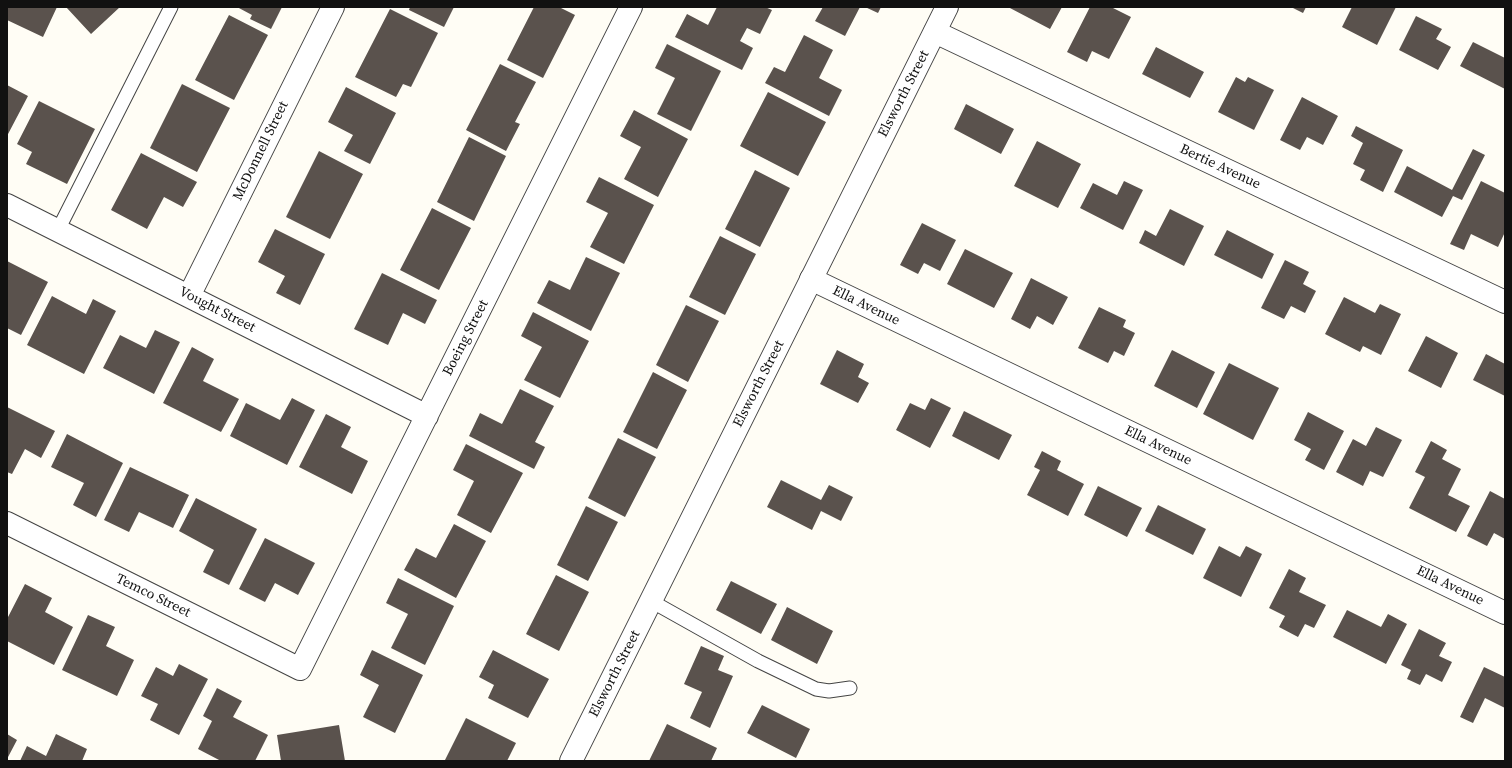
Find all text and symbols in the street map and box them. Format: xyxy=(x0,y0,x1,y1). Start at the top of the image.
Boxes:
street label: Elsworth Street xyxy=(875,48,933,140)
street label: McDonnell Street xyxy=(230,99,292,203)
street label: Bertie Avenue xyxy=(1177,141,1263,193)
street label: Ella Avenue xyxy=(830,282,902,330)
street label: Vought Street xyxy=(176,284,258,336)
street label: Boeing Street xyxy=(440,297,492,379)
street label: Elsworth Street xyxy=(730,338,788,430)
street label: Ella Avenue xyxy=(1122,422,1194,470)
street label: Ella Avenue xyxy=(1414,562,1486,610)
street label: Temco Street xyxy=(113,571,193,621)
street label: Elsworth Street xyxy=(586,628,644,720)

